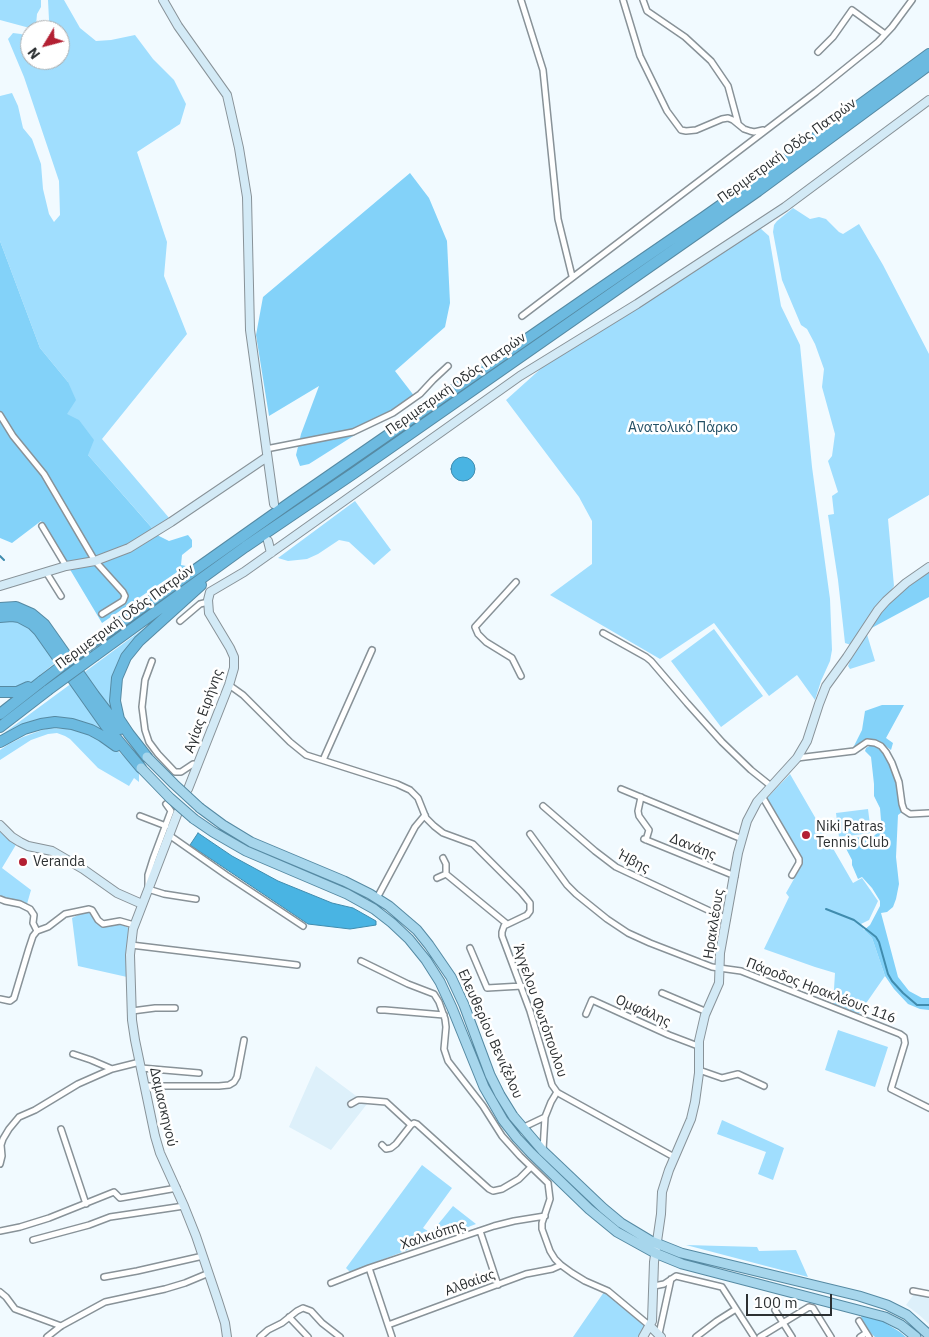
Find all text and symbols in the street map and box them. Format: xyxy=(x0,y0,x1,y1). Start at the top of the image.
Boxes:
north arrow xyxy=(20,20,70,70)
text: N xyxy=(24,44,44,63)
street label: Περιμετρική Οδός Πατρών xyxy=(714,95,860,207)
street label: Περιμετρική Οδός Πατρών xyxy=(383,329,529,439)
park label: Ανατολικό Πάρκο xyxy=(628,420,738,436)
street label: Περιμετρική Οδός Πατρών xyxy=(52,561,198,673)
street label: Αγίας Ειρήνης xyxy=(181,667,227,755)
place label: Niki Patras Tennis Club xyxy=(816,819,889,852)
marker: Niki Patras Tennis Club xyxy=(800,829,812,841)
street label: Δανάης xyxy=(667,830,719,864)
street label: Ήβης xyxy=(615,847,653,877)
place label: Veranda xyxy=(33,854,85,870)
marker: Veranda xyxy=(17,856,29,868)
street label: Ηρακλέους xyxy=(700,888,728,960)
street label: Άγγελου Φωτόπουλου xyxy=(509,942,571,1080)
street label: Πάροδος Ηρακλέους 116 xyxy=(744,955,898,1027)
street label: Ελευθερίου Βενιζέλου xyxy=(454,967,526,1101)
street label: Ομφάλης xyxy=(613,991,673,1031)
street label: Δαμασκηνού xyxy=(146,1066,180,1148)
street label: Χαλκιόπης xyxy=(398,1217,468,1253)
street label: Αλθαίας xyxy=(442,1266,498,1300)
scale bar xyxy=(749,1284,835,1316)
text: 100 m xyxy=(754,1293,798,1312)

